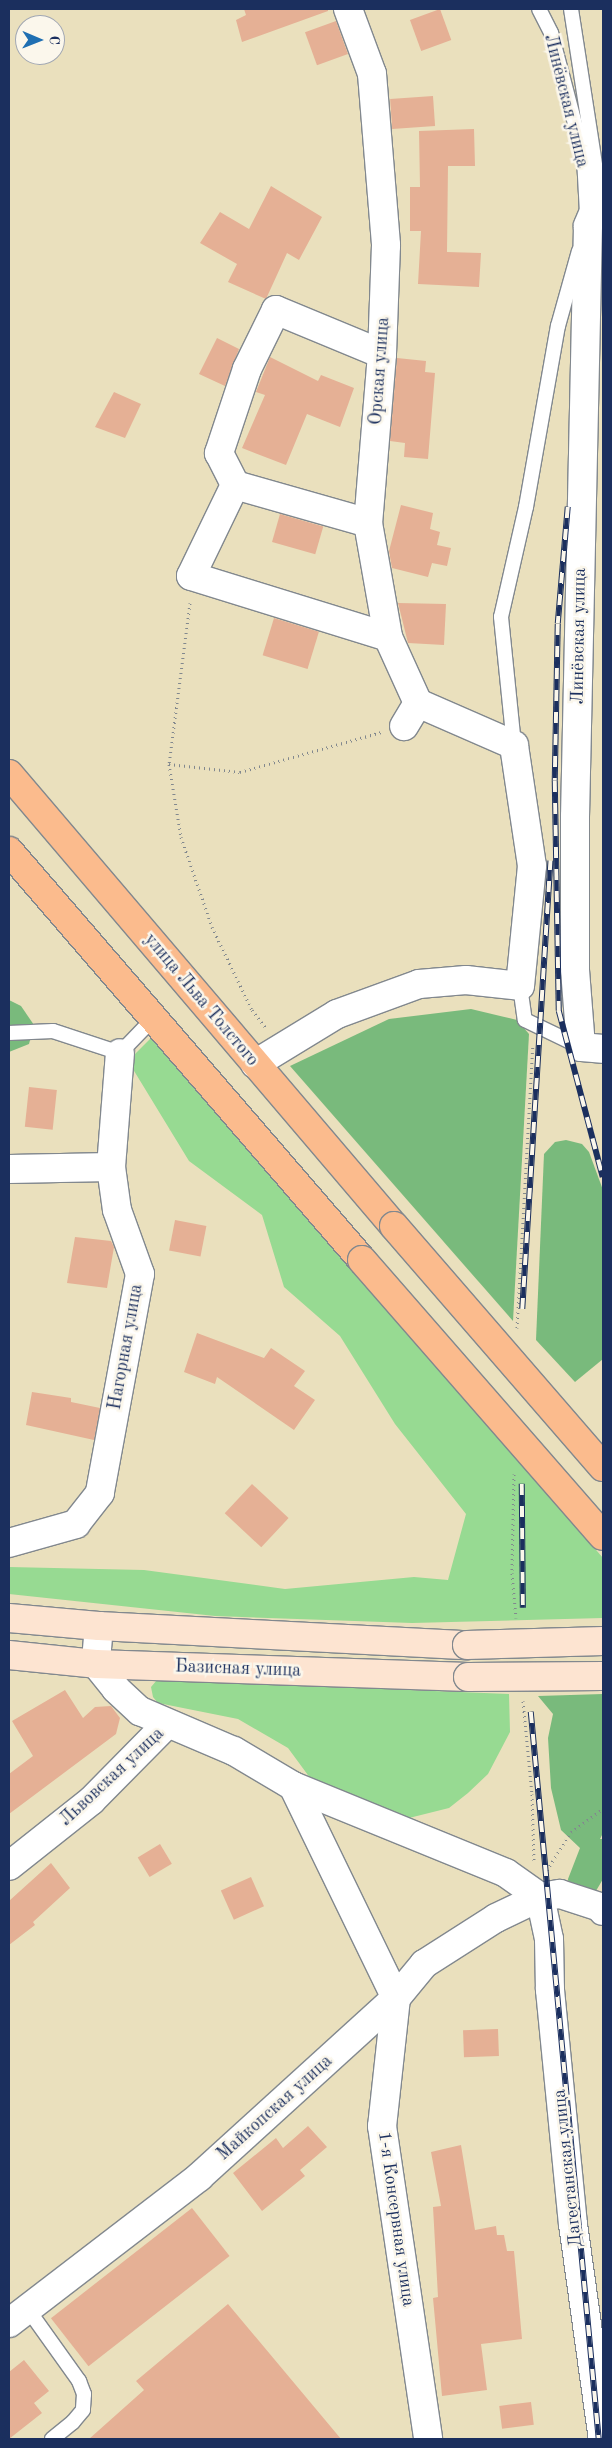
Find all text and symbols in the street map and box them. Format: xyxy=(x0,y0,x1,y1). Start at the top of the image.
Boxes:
north arrow xyxy=(15,15,65,65)
street label: Линёвская улица xyxy=(539,32,593,170)
text: С xyxy=(47,35,61,45)
street label: Орская улица xyxy=(365,316,395,426)
street label: Линёвская улица xyxy=(567,567,591,705)
street label: улица Льва Толстого xyxy=(139,929,263,1071)
street label: Нагорная улица xyxy=(104,1282,148,1412)
street label: Базисная улица xyxy=(175,1656,301,1682)
street label: Львовская улица xyxy=(55,1723,169,1831)
street label: Майкопская улица xyxy=(213,2051,337,2165)
street label: Дагестанская улица xyxy=(549,2088,587,2248)
street label: 1-я Консервная улица xyxy=(373,2130,419,2308)

